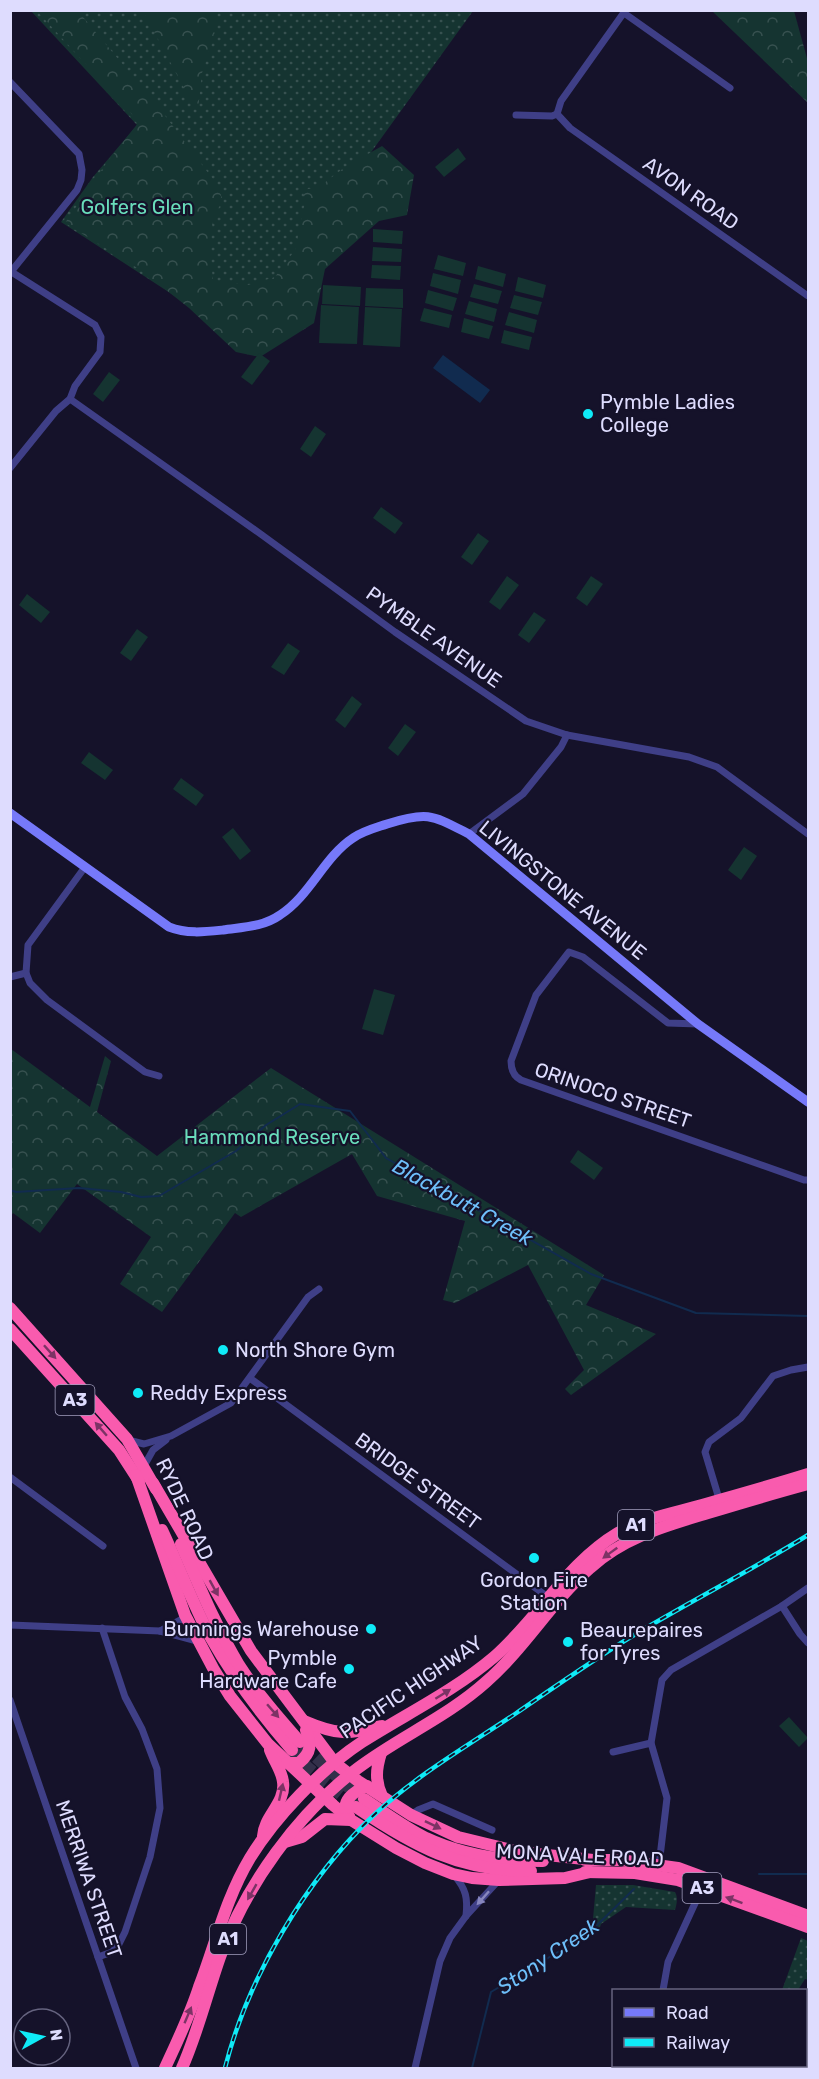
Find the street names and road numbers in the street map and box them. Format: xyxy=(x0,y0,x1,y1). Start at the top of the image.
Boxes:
street label: AVON ROAD xyxy=(639,151,743,235)
street label: PYMBLE AVENUE xyxy=(362,581,506,693)
street label: LIVINGSTONE AVENUE xyxy=(475,815,651,965)
street label: ORINOCO STREET xyxy=(532,1057,695,1133)
road number: A3 xyxy=(56,1385,94,1415)
street label: BRIDGE STREET xyxy=(351,1427,486,1535)
street label: RYDE ROAD xyxy=(151,1454,219,1564)
road number: A1 xyxy=(618,1510,654,1540)
street label: PACIFIC HIGHWAY xyxy=(335,1630,487,1744)
street label: MERRIWA STREET xyxy=(51,1797,127,1962)
street label: MONA VALE ROAD xyxy=(496,1839,664,1871)
road number: A3 xyxy=(682,1873,722,1903)
road number: A1 xyxy=(210,1924,246,1954)

